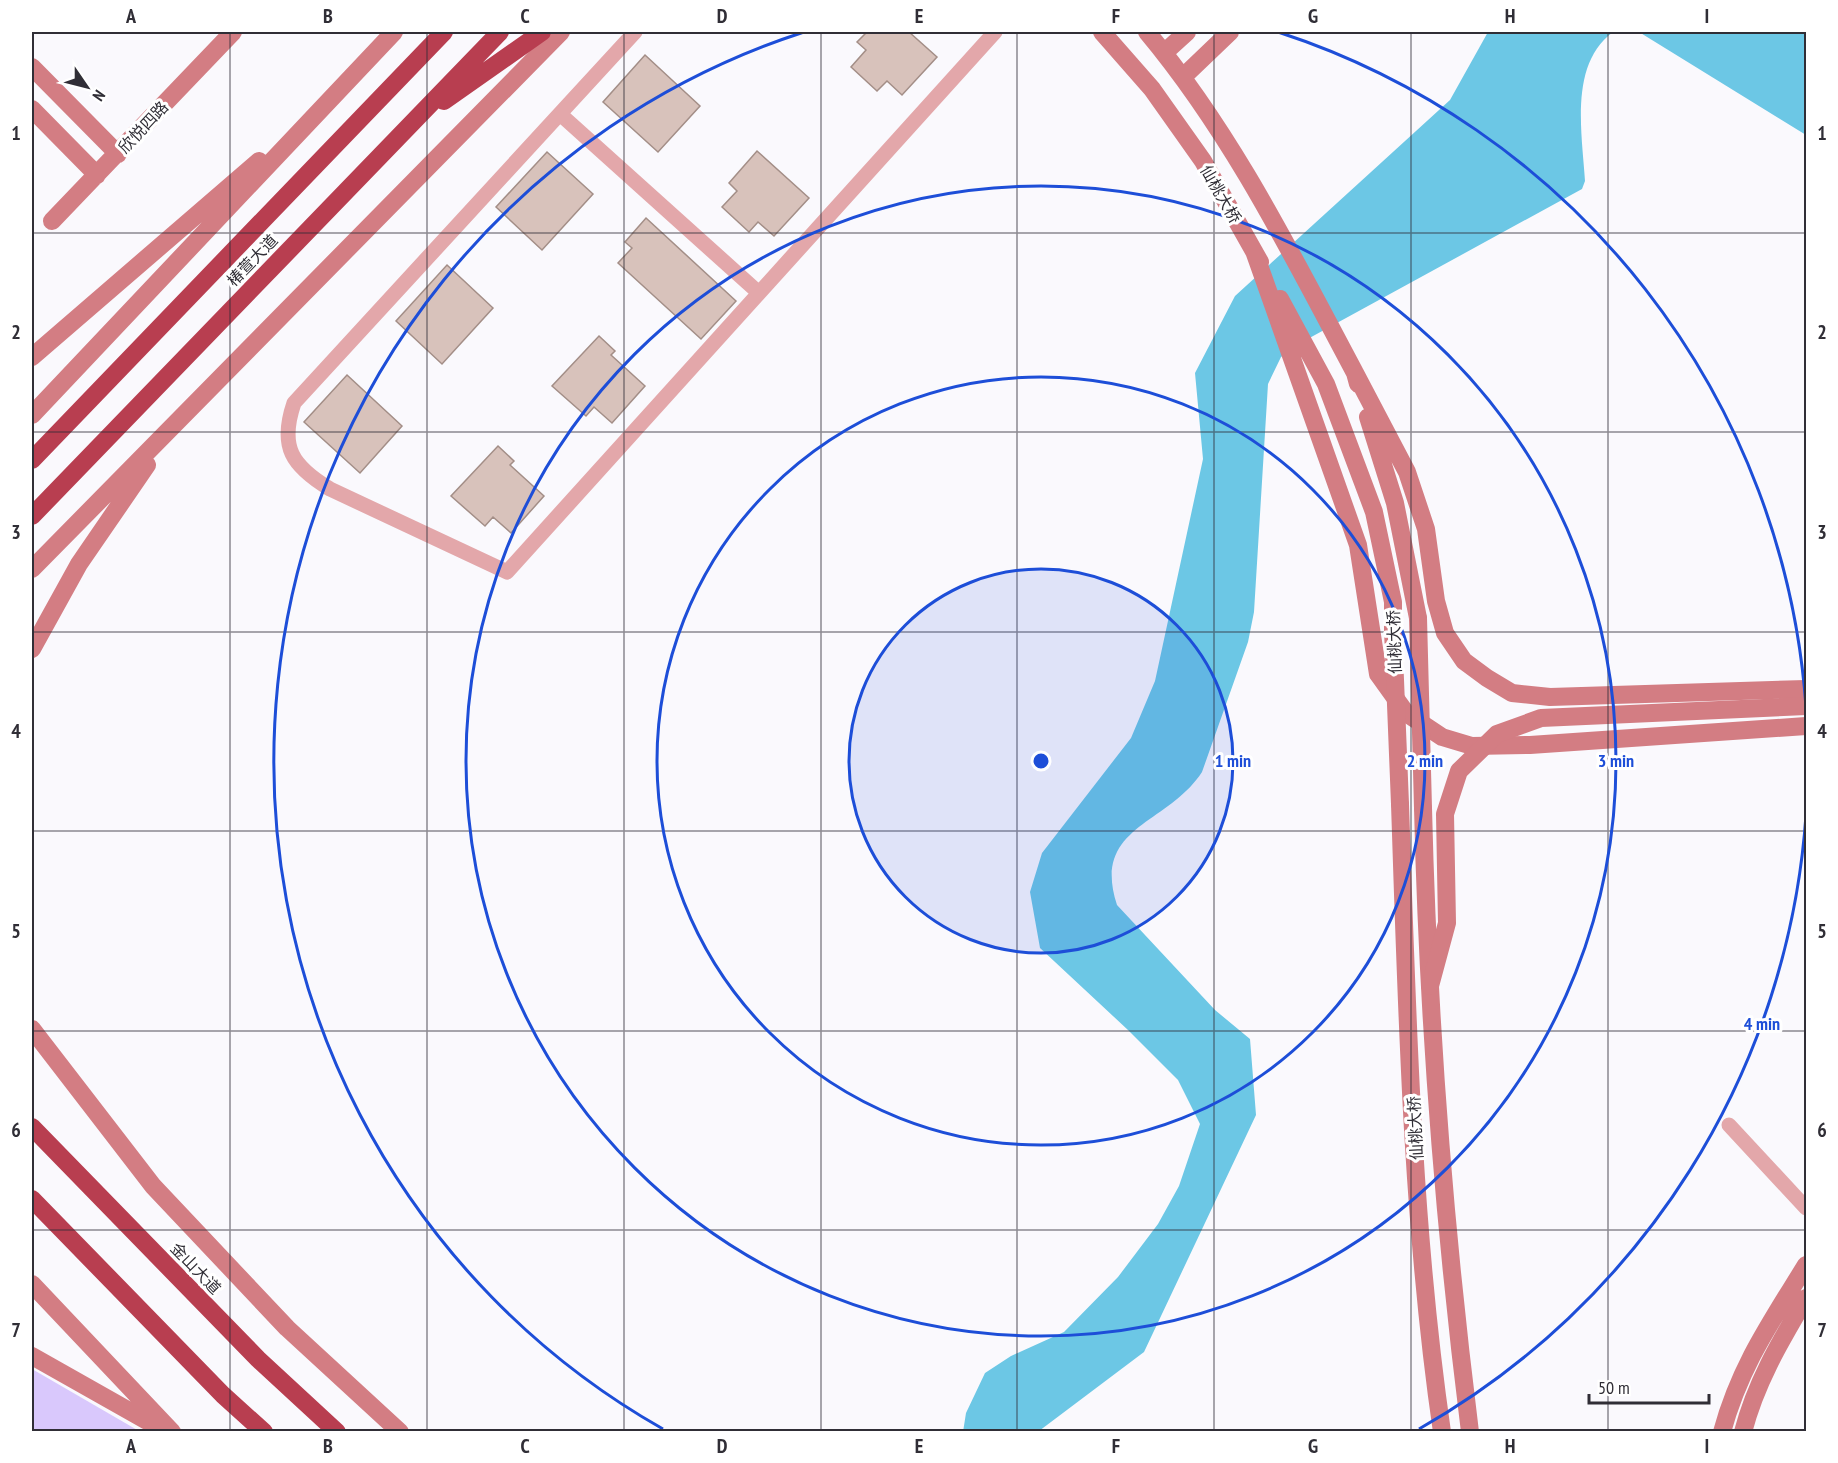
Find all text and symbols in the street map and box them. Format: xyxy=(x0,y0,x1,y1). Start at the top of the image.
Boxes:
text: A xyxy=(125,3,137,29)
text: B xyxy=(323,3,333,29)
text: C xyxy=(520,3,530,29)
text: D xyxy=(717,3,728,29)
text: E xyxy=(915,3,923,29)
text: F xyxy=(1112,3,1120,29)
text: G xyxy=(1308,3,1318,29)
text: H xyxy=(1505,3,1515,29)
text: I xyxy=(1705,3,1709,29)
north arrow xyxy=(57,57,117,117)
text: N xyxy=(89,86,110,105)
street label: 欣悦四路 xyxy=(114,97,172,157)
text: 1 xyxy=(11,120,21,146)
text: 1 xyxy=(1817,120,1827,146)
street label: 仙桃大桥 xyxy=(1196,161,1246,227)
street label: 椿萱大道 xyxy=(223,230,281,290)
text: 2 xyxy=(11,319,21,345)
text: 2 xyxy=(1817,319,1827,345)
text: 3 xyxy=(11,519,21,545)
text: 3 xyxy=(1817,519,1827,545)
street label: 仙桃大桥 xyxy=(1383,610,1405,674)
text: 4 xyxy=(11,718,21,744)
text: 4 xyxy=(1817,718,1827,744)
text: 1 min xyxy=(1215,749,1251,772)
text: 2 min xyxy=(1407,749,1443,772)
text: 3 min xyxy=(1598,749,1634,772)
centre of rings xyxy=(1031,751,1051,771)
text: 5 xyxy=(11,918,21,944)
text: 5 xyxy=(1817,918,1827,944)
text: 4 min xyxy=(1744,1012,1780,1035)
street label: 仙桃大桥 xyxy=(1403,1096,1427,1160)
text: 6 xyxy=(11,1117,21,1143)
text: 6 xyxy=(1817,1117,1827,1143)
street label: 金山大道 xyxy=(167,1238,225,1298)
text: 7 xyxy=(11,1317,21,1343)
text: 7 xyxy=(1817,1317,1827,1343)
scale bar xyxy=(1589,1367,1709,1405)
text: 50 m xyxy=(1598,1376,1630,1399)
text: A xyxy=(125,1433,137,1459)
text: B xyxy=(323,1433,333,1459)
text: C xyxy=(520,1433,530,1459)
text: D xyxy=(717,1433,728,1459)
text: E xyxy=(915,1433,923,1459)
text: F xyxy=(1112,1433,1120,1459)
text: G xyxy=(1308,1433,1318,1459)
text: H xyxy=(1505,1433,1515,1459)
text: I xyxy=(1705,1433,1709,1459)

